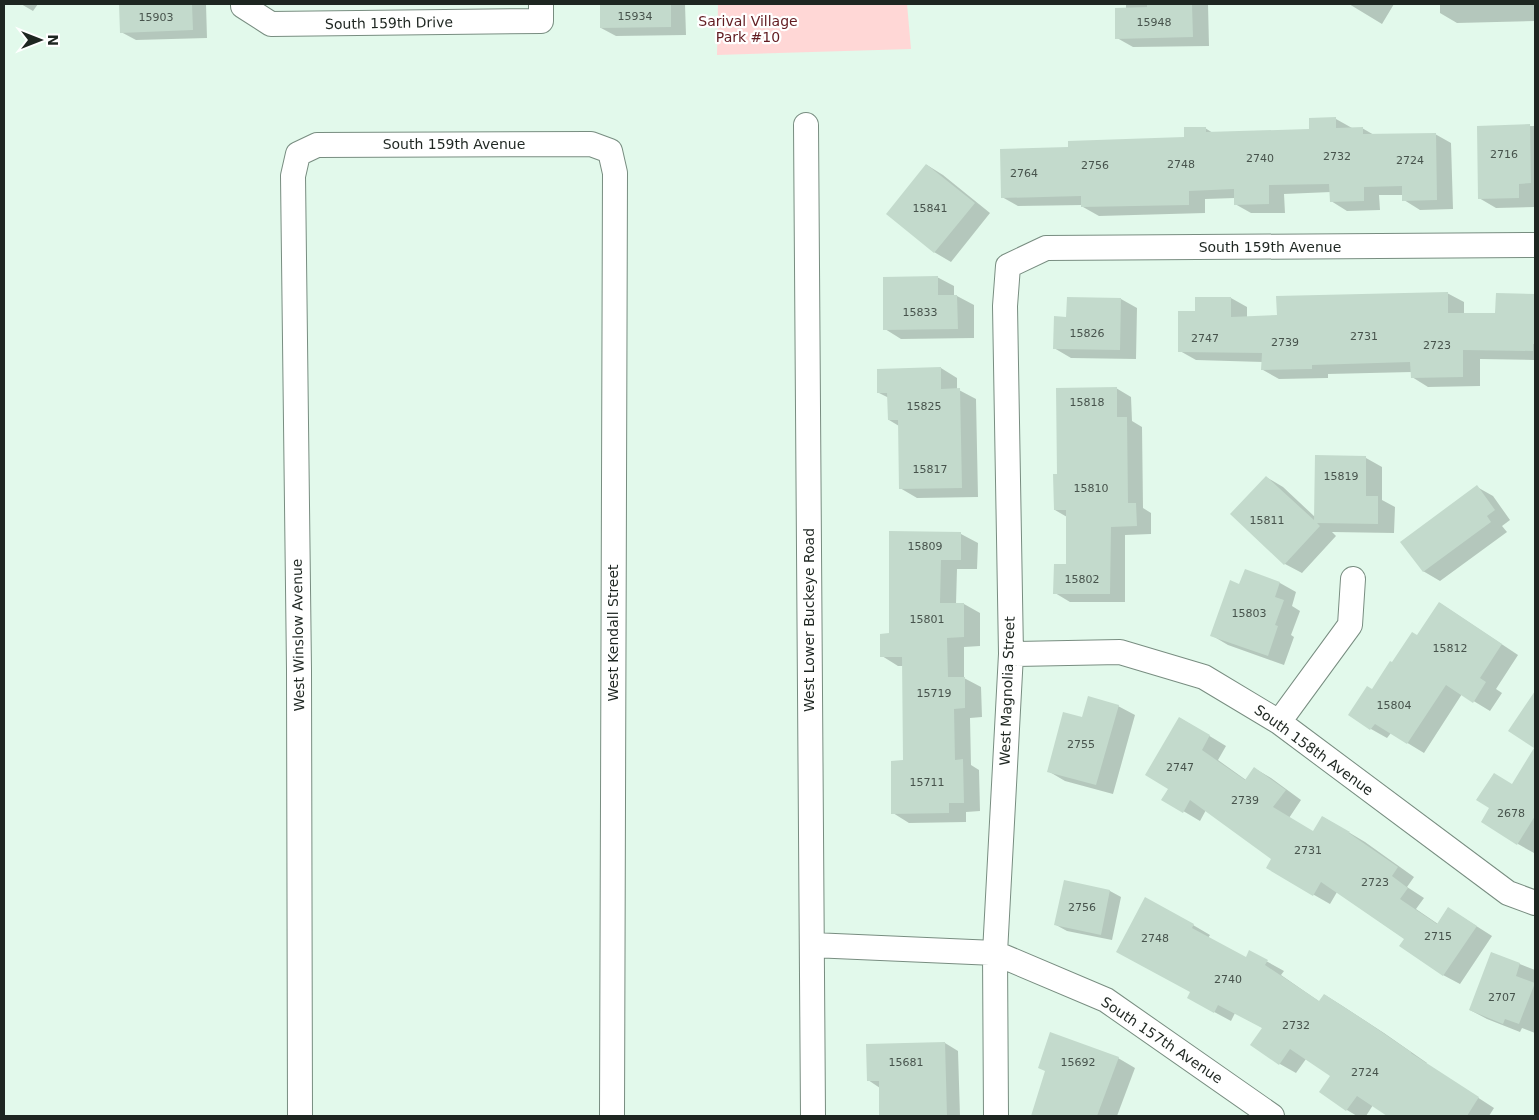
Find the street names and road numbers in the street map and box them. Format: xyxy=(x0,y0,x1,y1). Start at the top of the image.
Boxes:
street label: South 159th Drive xyxy=(325,14,453,32)
street label: South 159th Avenue xyxy=(383,136,525,152)
street label: South 159th Avenue xyxy=(1199,239,1341,255)
street label: West Lower Buckeye Road xyxy=(801,528,817,712)
street label: West Winslow Avenue xyxy=(289,558,307,712)
street label: West Kendall Street xyxy=(605,564,621,702)
street label: West Magnolia Street xyxy=(996,616,1018,766)
street label: South 158th Avenue xyxy=(1252,702,1376,798)
street label: South 157th Avenue xyxy=(1098,993,1226,1087)

